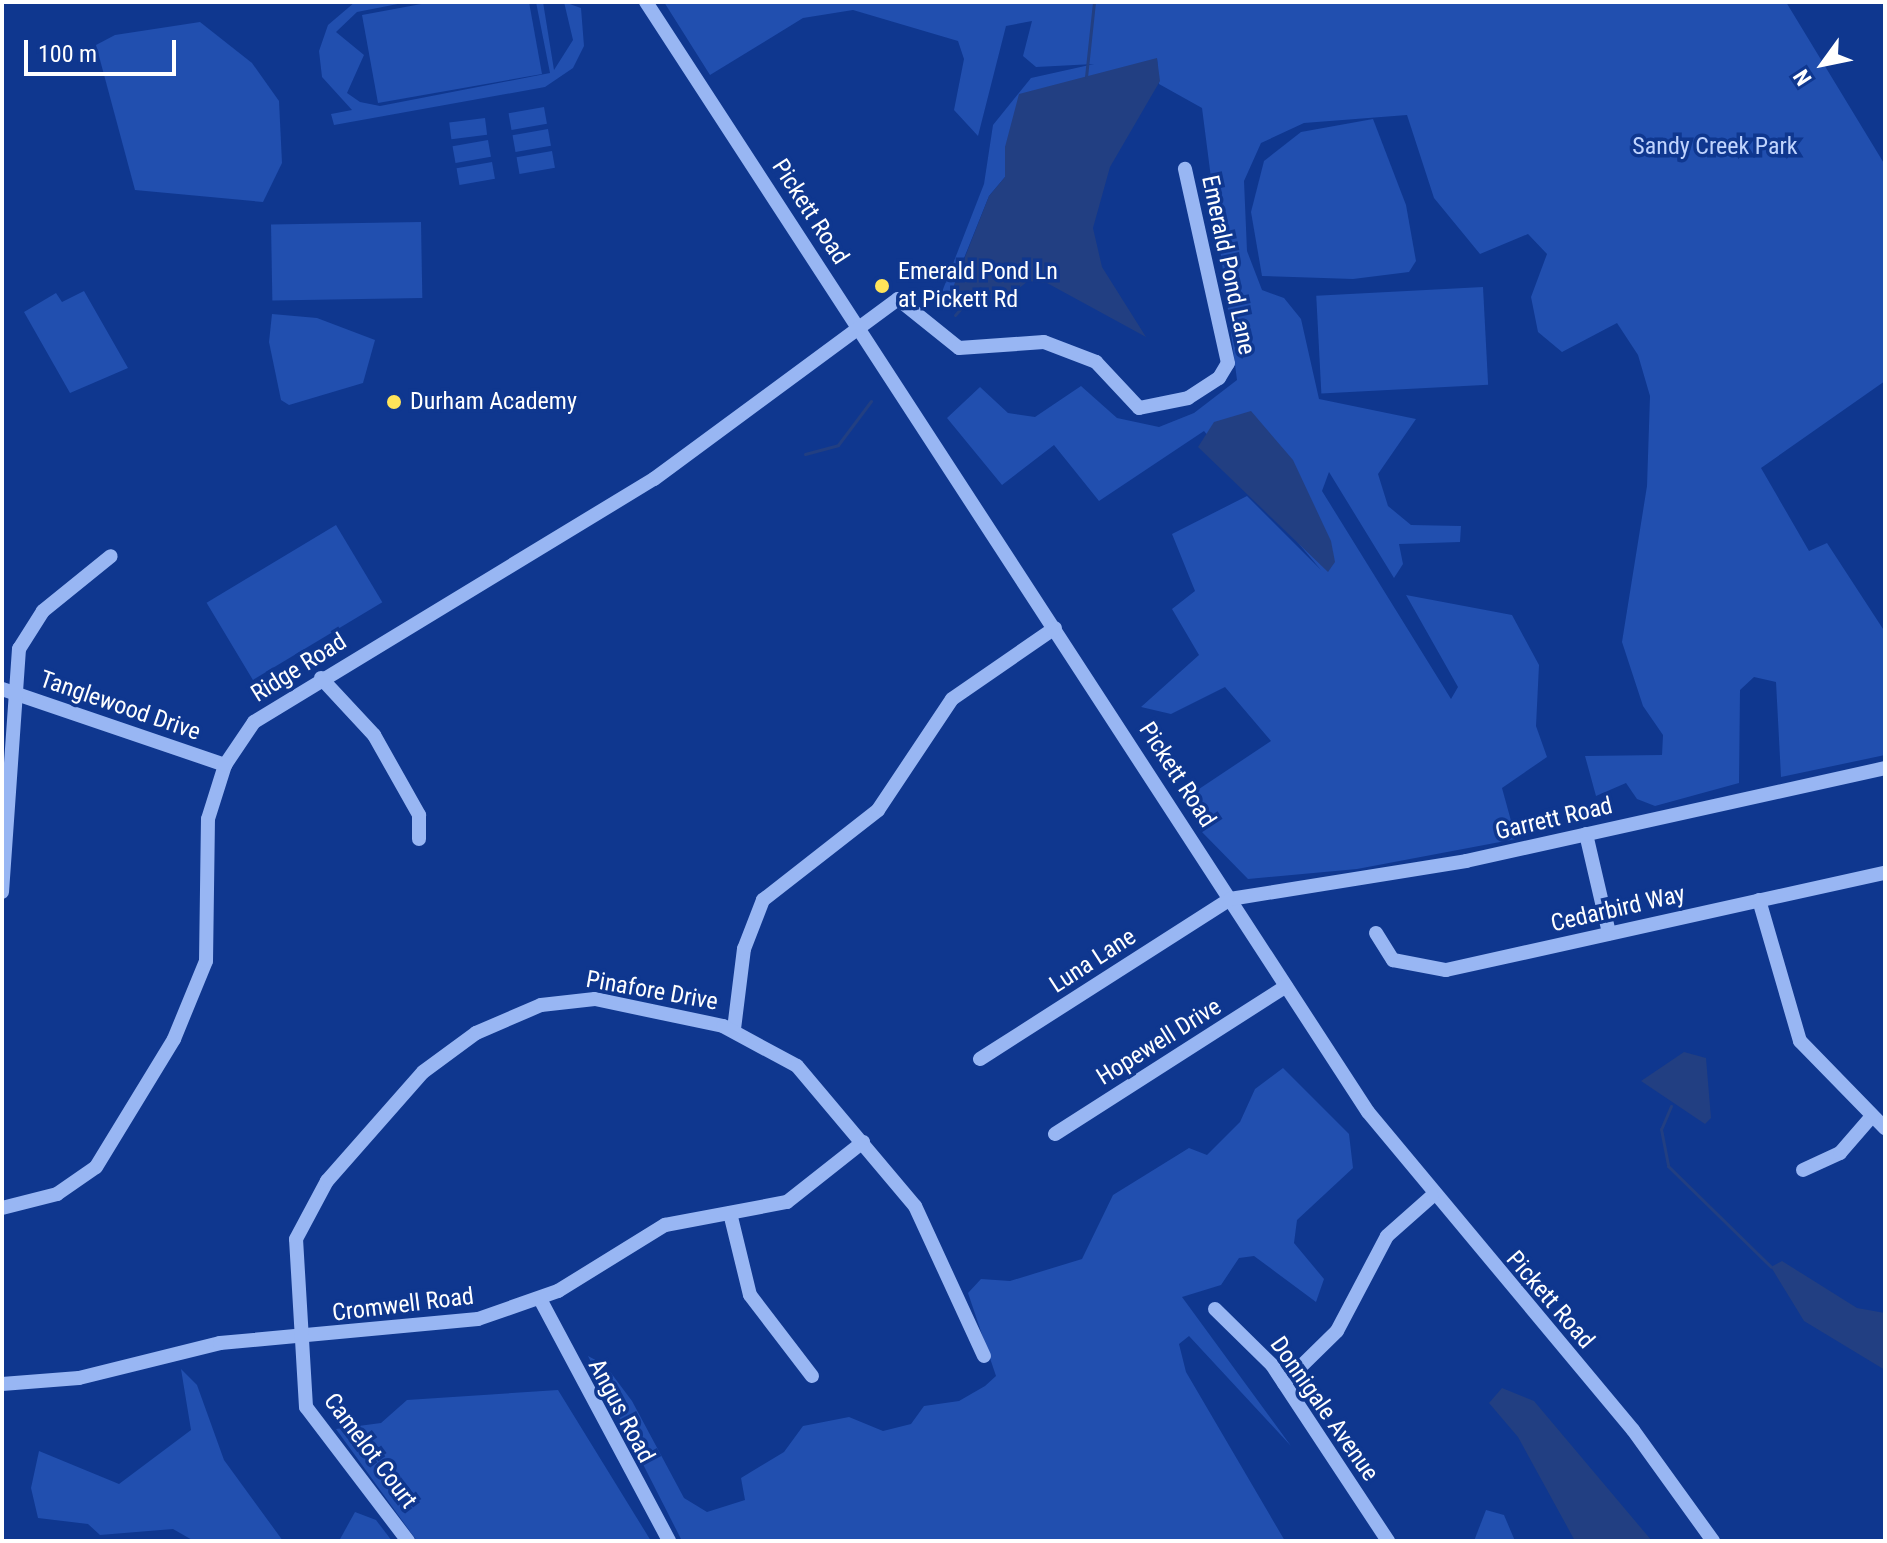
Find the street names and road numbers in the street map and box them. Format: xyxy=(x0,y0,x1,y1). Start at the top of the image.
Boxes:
street label: Pickett Road xyxy=(765,154,855,270)
street label: Emerald Pond Lane xyxy=(1195,173,1261,357)
street label: Ridge Road xyxy=(246,627,352,709)
street label: Tanglewood Drive xyxy=(36,665,204,747)
street label: Pickett Road xyxy=(1132,717,1222,833)
street label: Garrett Road xyxy=(1493,792,1615,846)
street label: Cedarbird Way xyxy=(1548,880,1688,938)
street label: Luna Lane xyxy=(1045,923,1141,999)
street label: Pinafore Drive xyxy=(584,965,720,1017)
street label: Hopewell Drive xyxy=(1091,992,1227,1092)
street label: Pickett Road xyxy=(1500,1245,1600,1355)
street label: Cromwell Road xyxy=(331,1282,475,1328)
street label: Donnigale Avenue xyxy=(1264,1331,1384,1487)
street label: Angus Road xyxy=(582,1354,660,1468)
street label: Camelot Court xyxy=(317,1388,423,1514)

